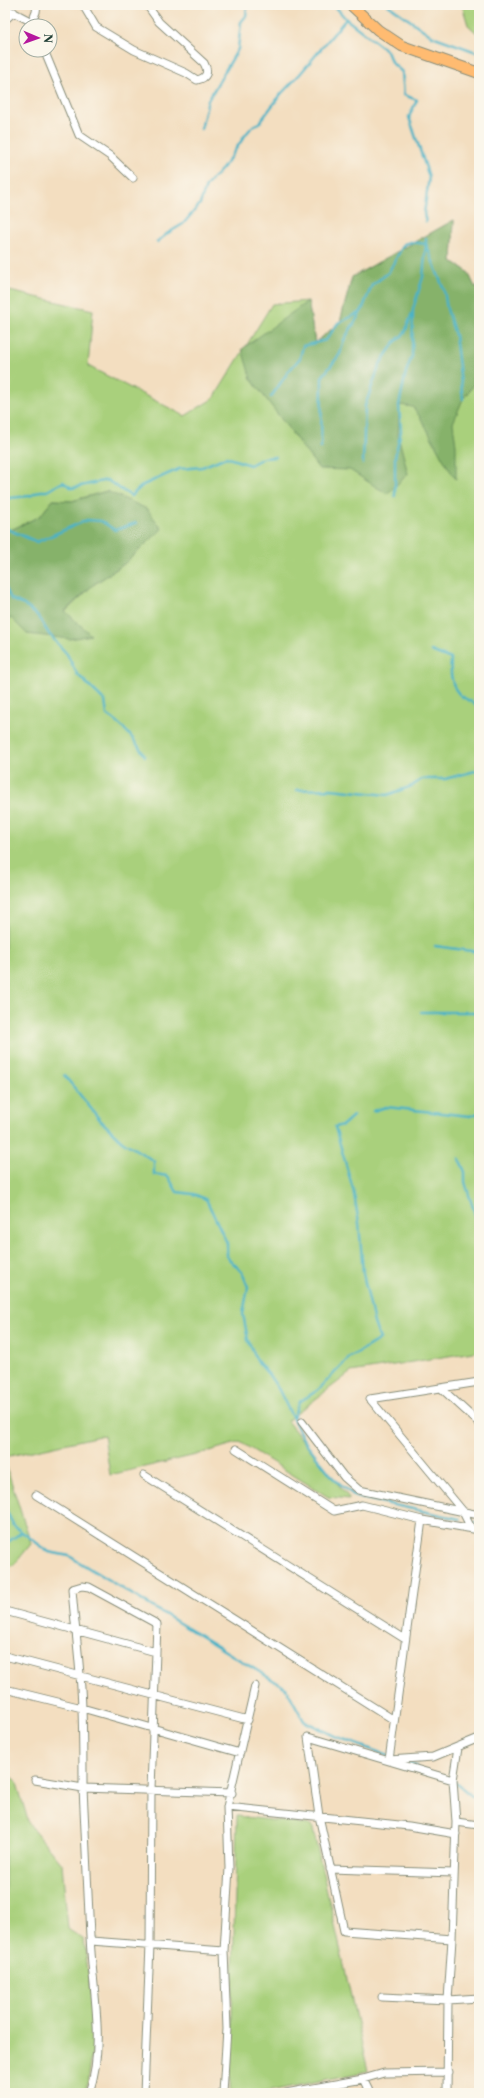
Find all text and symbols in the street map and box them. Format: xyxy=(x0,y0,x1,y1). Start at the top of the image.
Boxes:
north arrow xyxy=(18,18,58,58)
text: N xyxy=(41,33,55,44)

